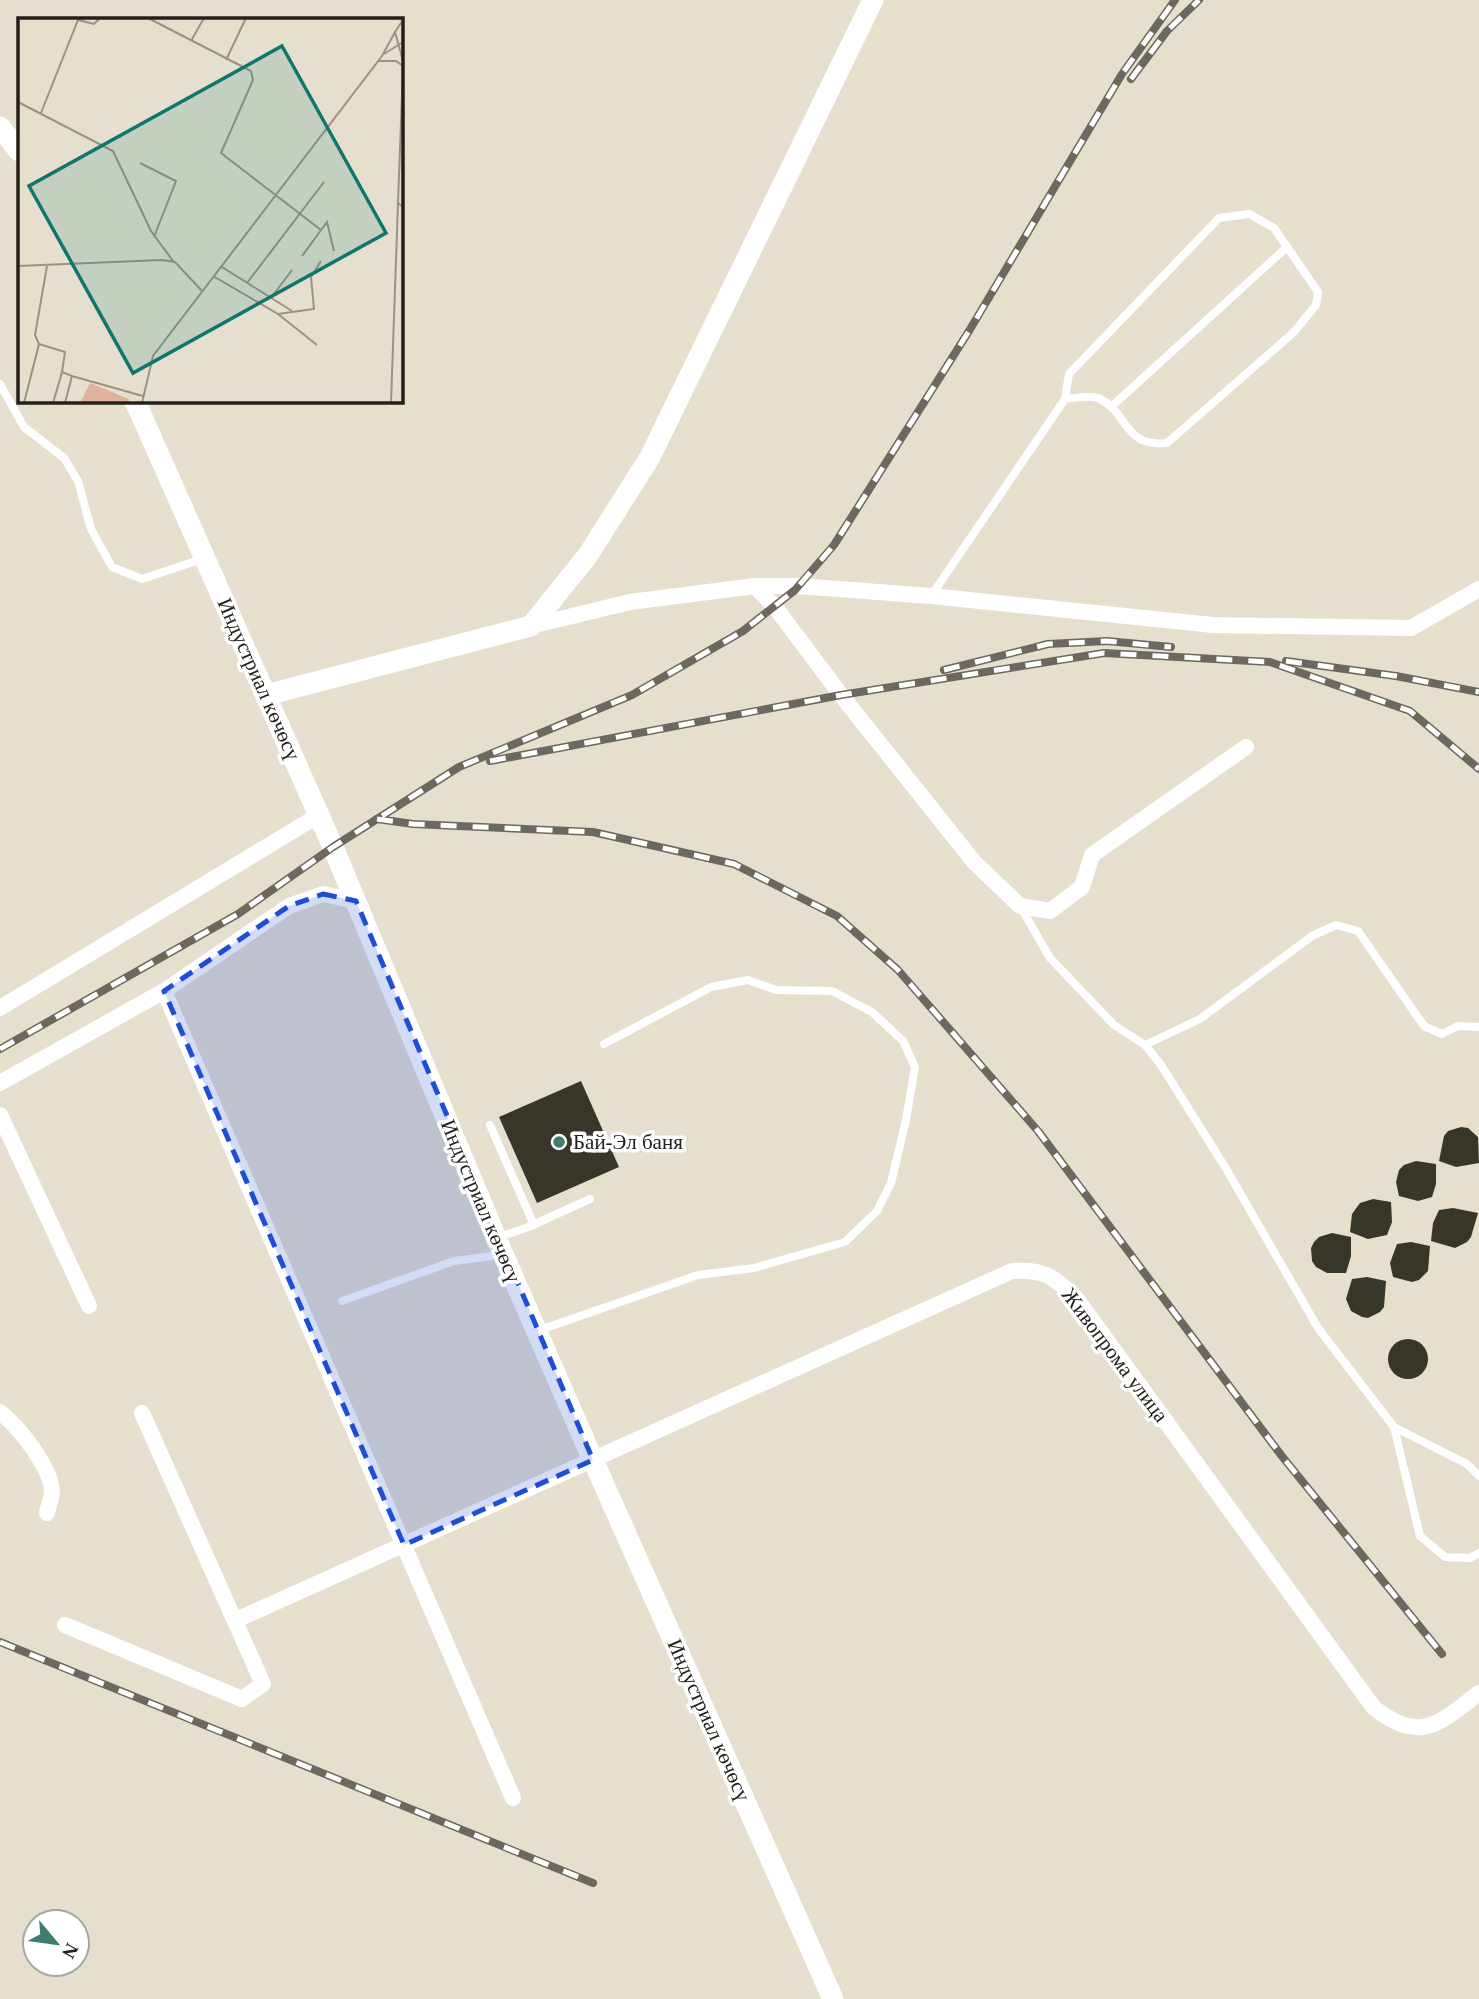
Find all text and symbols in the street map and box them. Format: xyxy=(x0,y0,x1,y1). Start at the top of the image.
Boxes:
inset map xyxy=(18,18,402,402)
street label: Индустриал көчөсү xyxy=(212,594,306,764)
street label: Индустриал көчөсү xyxy=(436,1116,526,1287)
place label: Бай-Эл баня xyxy=(573,1130,683,1154)
marker: Бай-Эл баня xyxy=(551,1134,567,1150)
street label: Живопрома улица xyxy=(1057,1283,1174,1427)
street label: Индустриал көчөсү xyxy=(662,1635,756,1805)
north arrow xyxy=(21,1908,91,1978)
text: N xyxy=(58,1940,83,1962)

